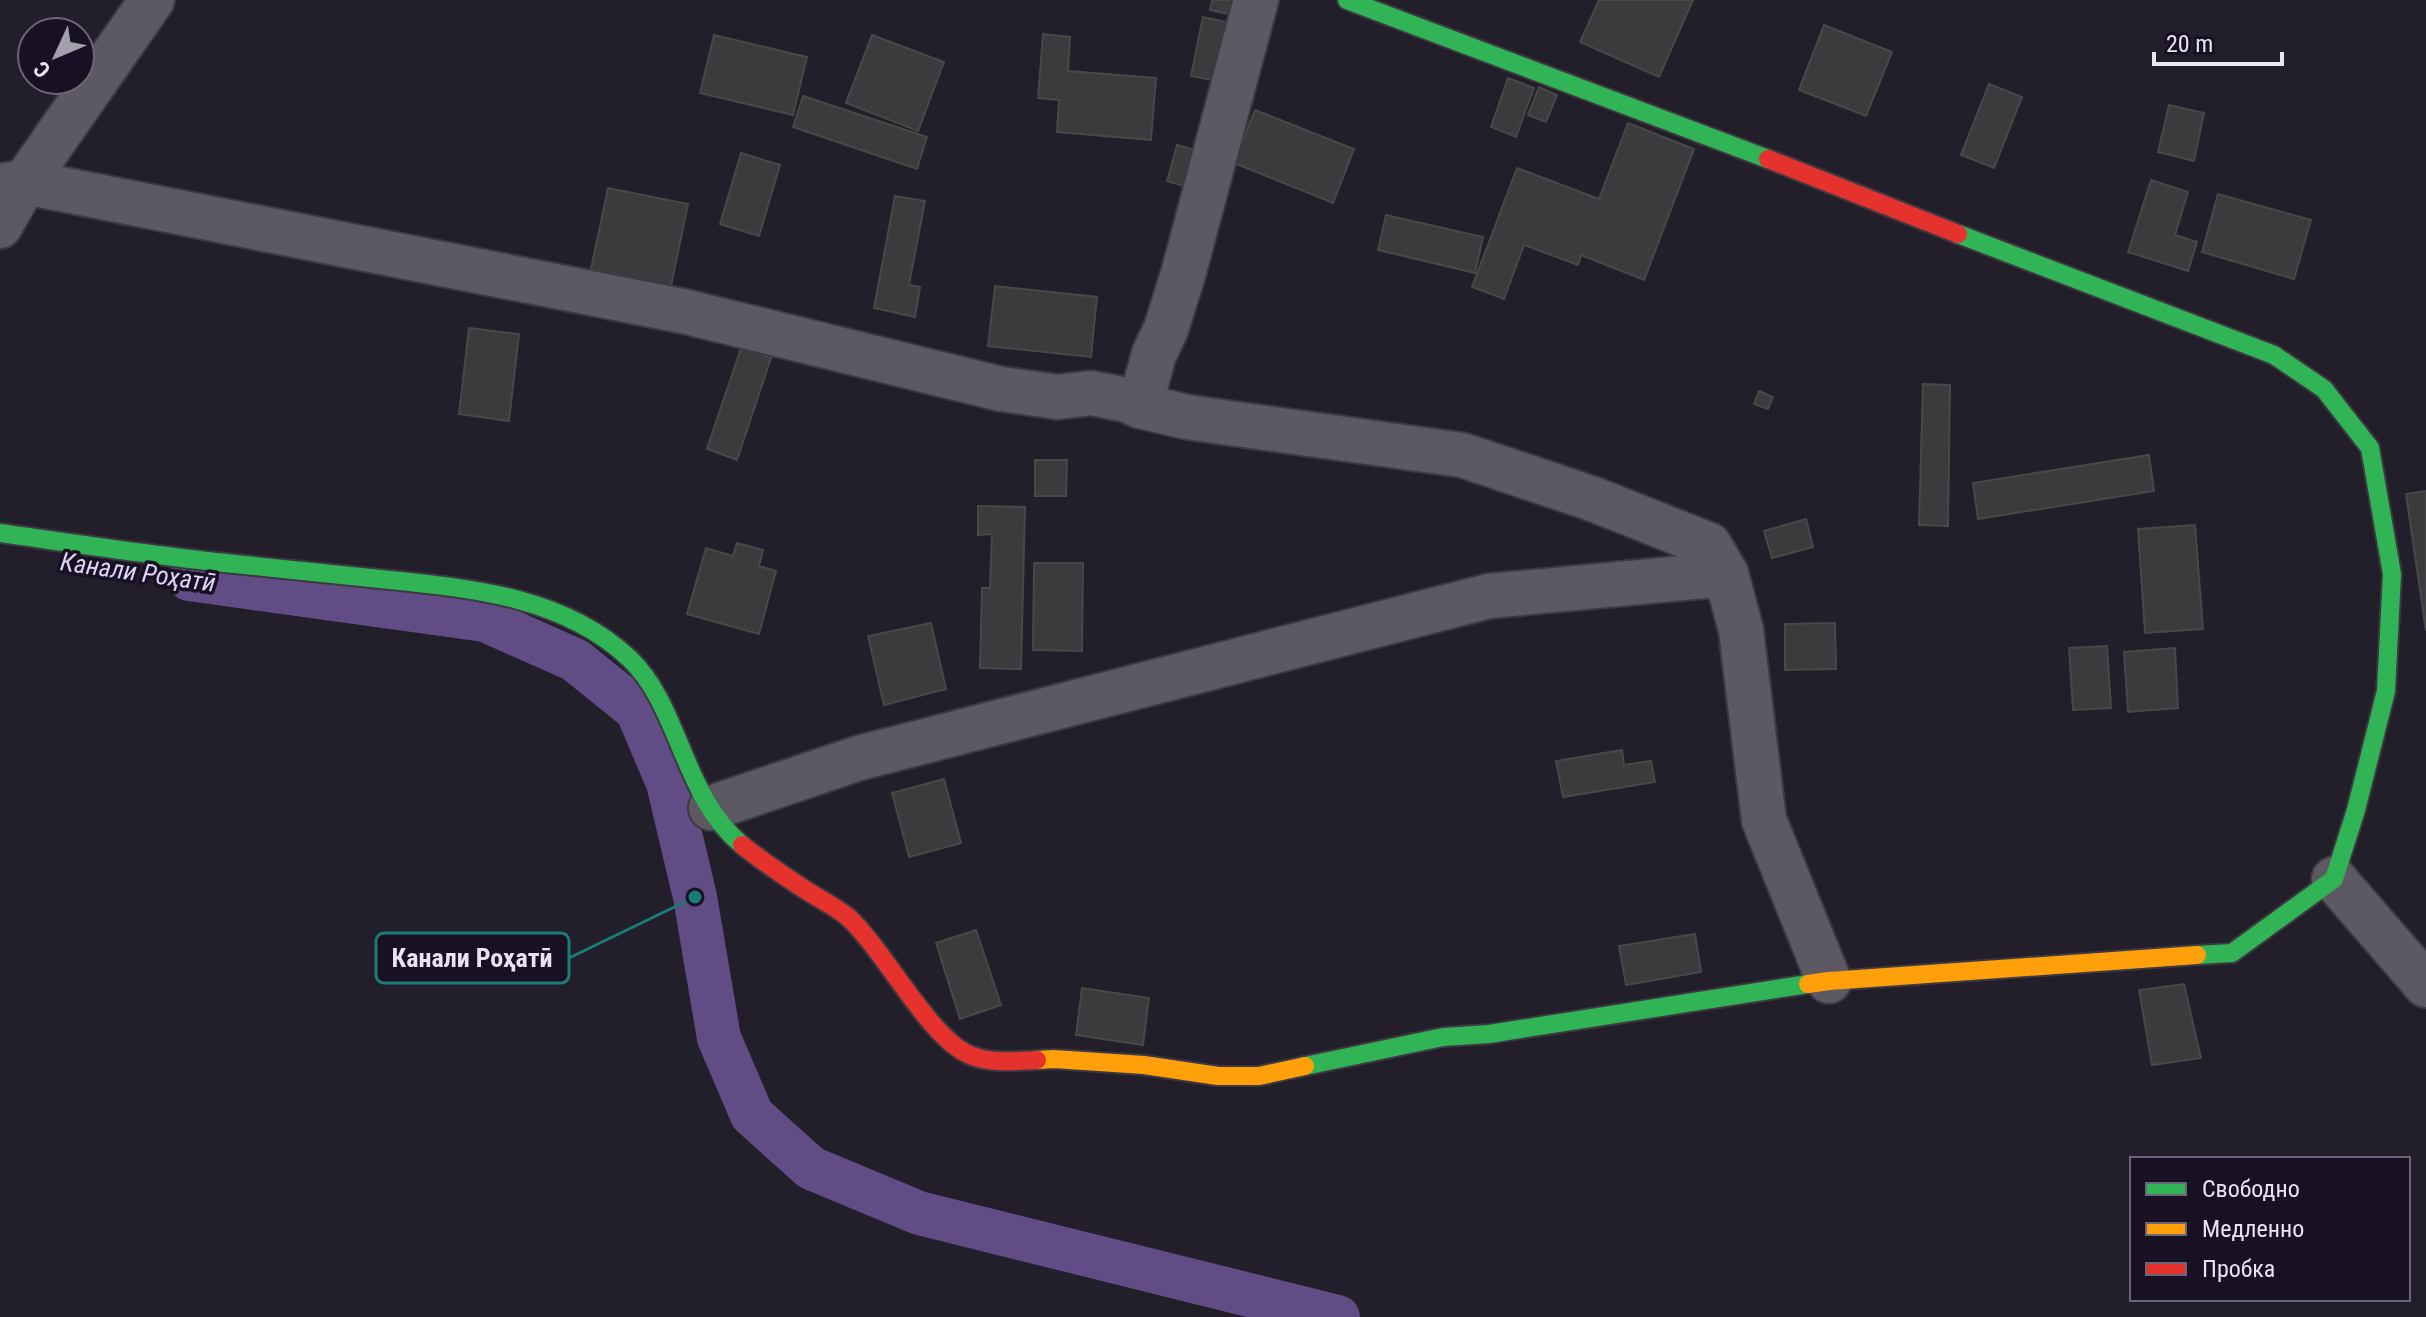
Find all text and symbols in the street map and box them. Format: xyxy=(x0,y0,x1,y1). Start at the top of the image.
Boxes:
north arrow xyxy=(16,16,96,96)
scale bar xyxy=(2154,16,2282,66)
text: 20 m xyxy=(2166,30,2213,58)
text: С xyxy=(29,56,55,83)
water label: Канали Роҳатӣ xyxy=(59,546,218,598)
callout: Канали Роҳатӣ xyxy=(376,933,569,983)
text: Канали Роҳатӣ xyxy=(392,943,552,973)
legend xyxy=(2130,1157,2410,1301)
text: Свободно xyxy=(2202,1175,2300,1203)
text: Медленно xyxy=(2202,1215,2304,1243)
text: Пробка xyxy=(2202,1255,2275,1283)

